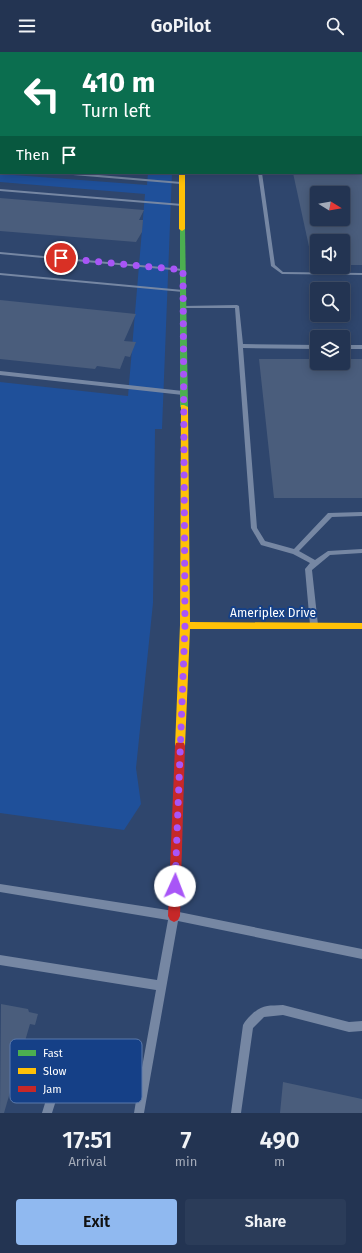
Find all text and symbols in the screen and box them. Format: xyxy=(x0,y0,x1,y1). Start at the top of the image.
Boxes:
icon: menu xyxy=(16,15,38,37)
text: GoPilot xyxy=(151,15,211,37)
icon: search xyxy=(324,15,346,37)
text: 410 m xyxy=(82,66,155,99)
icon: left xyxy=(16,68,68,120)
text: Turn left xyxy=(82,100,151,122)
icon: arrive xyxy=(58,144,80,166)
text: Then xyxy=(16,146,50,164)
north arrow xyxy=(310,186,350,226)
map controls xyxy=(310,186,350,370)
button: sound xyxy=(310,234,350,274)
pin xyxy=(44,241,78,275)
icon: arrive xyxy=(50,247,72,269)
button: search xyxy=(310,282,350,322)
button: layers xyxy=(310,330,350,370)
street label: Ameriplex Drive xyxy=(230,606,316,620)
position arrow xyxy=(154,865,196,907)
legend xyxy=(10,1039,142,1103)
text: Fast xyxy=(43,1047,63,1060)
text: Slow xyxy=(43,1065,67,1078)
text: Jam xyxy=(43,1083,62,1096)
text: 17:51 xyxy=(62,1126,113,1154)
text: 7 xyxy=(181,1126,192,1154)
text: 490 xyxy=(260,1126,300,1154)
text: Arrival xyxy=(68,1154,106,1169)
text: min xyxy=(175,1154,197,1169)
text: m xyxy=(274,1154,285,1169)
button: Exit xyxy=(16,1199,177,1245)
button: Share xyxy=(185,1199,346,1245)

